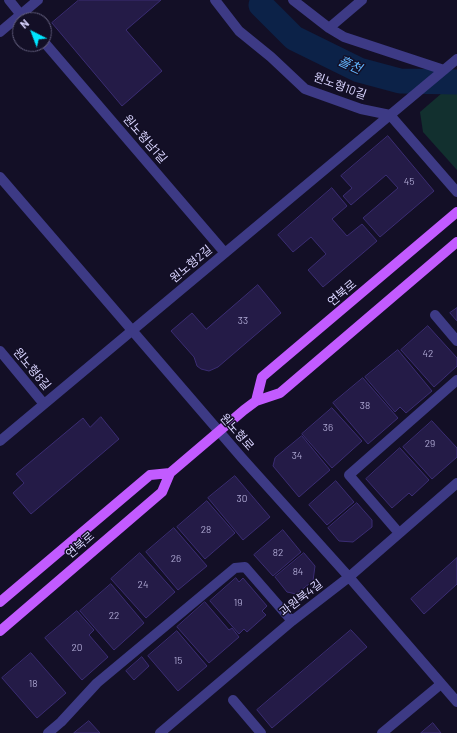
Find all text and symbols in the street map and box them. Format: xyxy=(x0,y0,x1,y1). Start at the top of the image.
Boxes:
north arrow xyxy=(12,12,52,52)
text: N xyxy=(17,16,31,31)
water label: 흘천 xyxy=(336,53,364,77)
street label: 원노형10길 xyxy=(312,70,368,102)
street label: 원노형남1길 xyxy=(120,112,170,166)
house number: 45 xyxy=(404,176,414,188)
street label: 원노형2길 xyxy=(167,242,215,286)
street label: 연북로 xyxy=(325,277,359,309)
house number: 33 xyxy=(238,315,248,327)
street label: 원노형8길 xyxy=(10,345,54,393)
house number: 42 xyxy=(423,348,433,360)
house number: 38 xyxy=(360,400,370,412)
street label: 원노형로 xyxy=(217,411,257,453)
house number: 36 xyxy=(323,422,333,434)
house number: 29 xyxy=(425,438,435,450)
house number: 34 xyxy=(292,450,302,462)
house number: 30 xyxy=(237,493,247,505)
house number: 28 xyxy=(201,524,211,536)
street label: 연북로 xyxy=(63,529,97,561)
house number: 82 xyxy=(273,547,283,559)
house number: 26 xyxy=(171,553,181,565)
house number: 84 xyxy=(293,566,303,578)
street label: 과원북4길 xyxy=(277,577,325,619)
house number: 24 xyxy=(138,579,148,591)
house number: 19 xyxy=(234,597,242,609)
house number: 22 xyxy=(109,610,119,622)
house number: 20 xyxy=(71,642,83,654)
house number: 15 xyxy=(174,655,182,667)
house number: 18 xyxy=(29,678,37,690)

